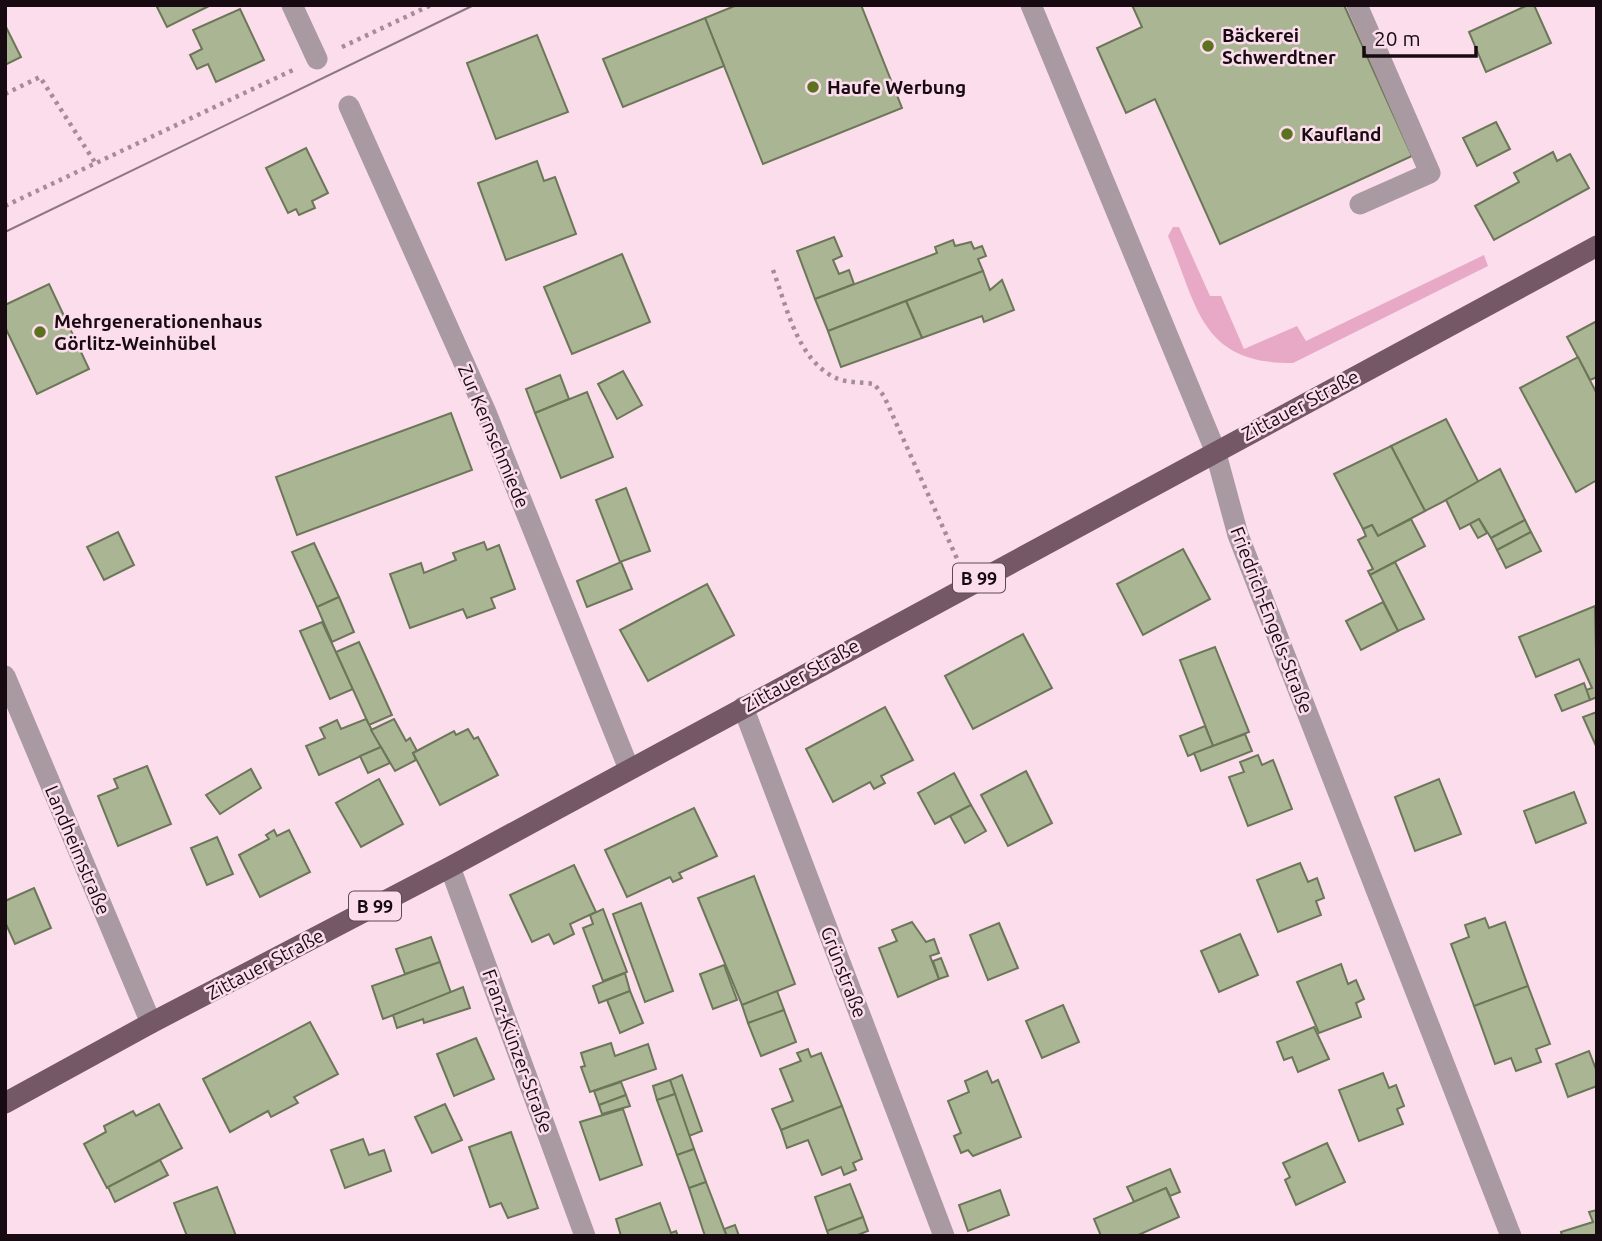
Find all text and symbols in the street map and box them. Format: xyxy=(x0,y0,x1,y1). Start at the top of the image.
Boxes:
scale bar xyxy=(1364,14,1476,58)
place label: Bäckerei Schwerdtner xyxy=(1222,24,1336,68)
text: 20 m xyxy=(1374,26,1421,50)
marker: Bäckerei Schwerdtner xyxy=(1200,38,1216,54)
place label: Haufe Werbung xyxy=(827,76,966,98)
marker: Haufe Werbung xyxy=(805,79,821,95)
place label: Kaufland xyxy=(1301,123,1382,145)
marker: Kaufland xyxy=(1279,126,1295,142)
place label: Mehrgenerationenhaus Görlitz-Weinhübel xyxy=(54,310,262,354)
marker: Mehrgenerationenhaus Görlitz-Weinhübel xyxy=(32,324,48,340)
street label: Zur Kernschmiede xyxy=(454,361,534,511)
street label: Zittauer Straße xyxy=(1238,365,1362,445)
street label: Friedrich-Engels-Straße xyxy=(1226,524,1318,716)
road number: B 99 xyxy=(953,564,1005,592)
street label: Zittauer Straße xyxy=(739,634,863,716)
street label: Landheimstraße xyxy=(41,782,115,918)
road number: B 99 xyxy=(349,891,401,920)
street label: Grünstraße xyxy=(817,923,871,1021)
street label: Zittauer Straße xyxy=(203,924,327,1004)
street label: Franz-Künzer-Straße xyxy=(478,966,558,1136)

